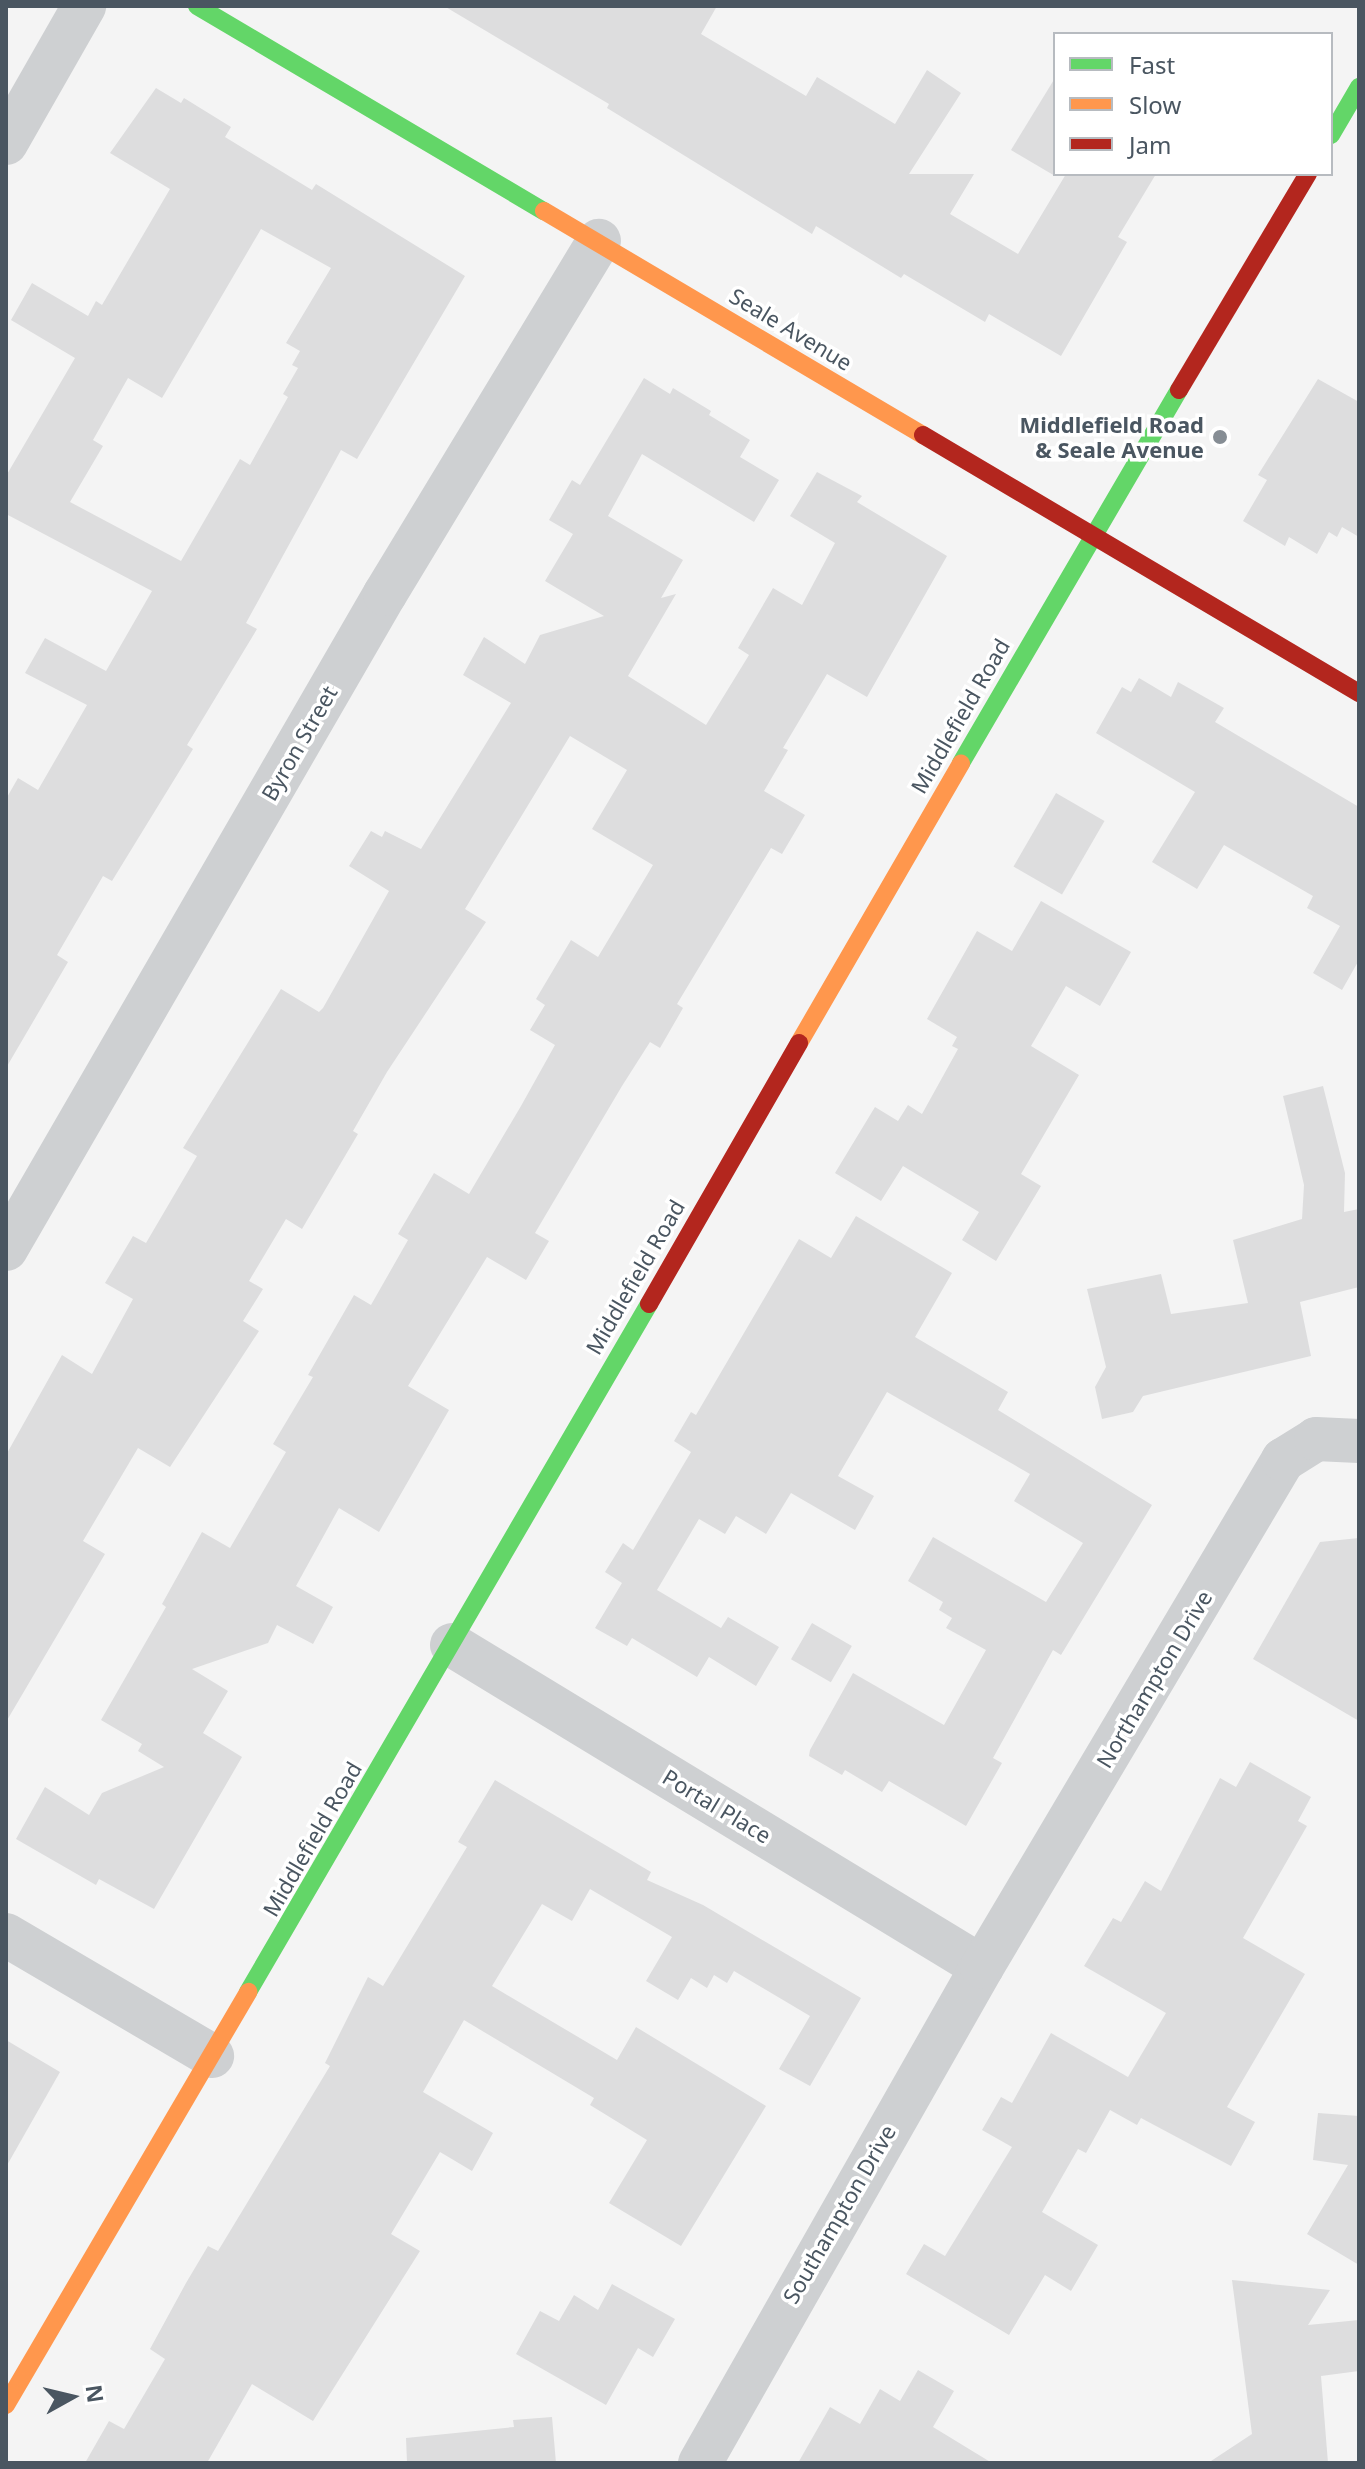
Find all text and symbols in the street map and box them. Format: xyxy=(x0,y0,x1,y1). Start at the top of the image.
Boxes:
legend xyxy=(1053,32,1333,176)
text: Fast xyxy=(1129,48,1175,81)
text: Slow xyxy=(1129,88,1181,121)
text: Jam xyxy=(1129,128,1171,161)
street label: Seale Avenue xyxy=(725,282,857,376)
place label: Middlefield Road & Seale Avenue xyxy=(1020,411,1204,462)
marker: Middlefield Road & Seale Avenue xyxy=(1211,428,1229,446)
street label: Middlefield Road xyxy=(905,634,1015,798)
street label: Byron Street xyxy=(256,681,342,805)
street label: Middlefield Road xyxy=(580,1195,690,1359)
street label: Northampton Drive xyxy=(1091,1586,1217,1772)
street label: Middlefield Road xyxy=(257,1757,367,1921)
street label: Portal Place xyxy=(658,1763,776,1849)
street label: Southampton Drive xyxy=(777,2120,901,2308)
north arrow xyxy=(32,2357,112,2437)
text: N xyxy=(80,2383,112,2405)

